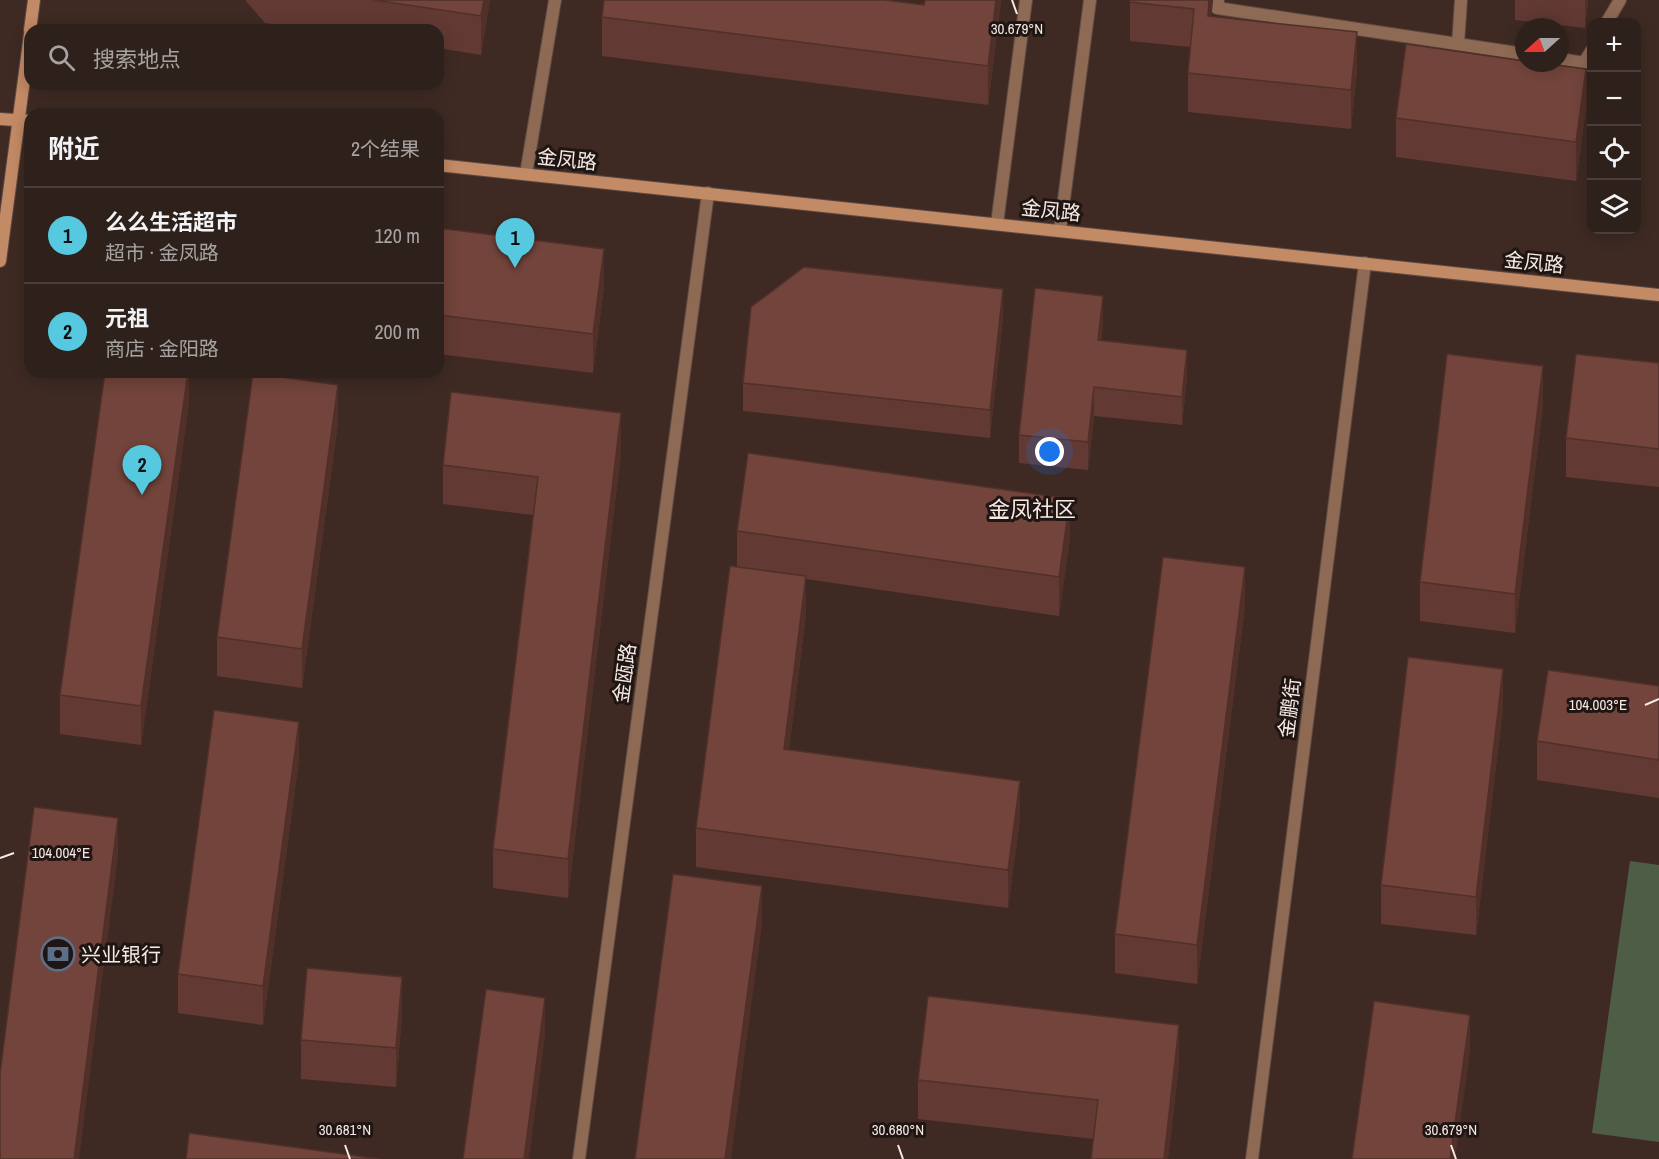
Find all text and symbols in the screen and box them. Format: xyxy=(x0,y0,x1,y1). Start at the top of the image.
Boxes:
text: 30.679°N xyxy=(991,18,1043,39)
north arrow xyxy=(1515,18,1569,72)
map controls xyxy=(1587,18,1641,234)
button: + xyxy=(1587,18,1641,72)
search box xyxy=(24,24,444,90)
icon: search xyxy=(45,41,78,74)
text: 搜索地点 xyxy=(93,44,181,74)
button: − xyxy=(1587,72,1641,126)
button: locate xyxy=(1587,126,1641,180)
text: 附近 xyxy=(48,131,100,166)
text: 2个结果 xyxy=(351,135,420,162)
street label: 金凤路 xyxy=(536,142,598,176)
button: layers xyxy=(1587,180,1641,234)
street label: 金凤路 xyxy=(1020,193,1082,227)
text: 么么生活超市 xyxy=(105,207,237,237)
pin: 1 xyxy=(496,218,534,268)
text: 1 xyxy=(63,222,72,249)
text: 120 m xyxy=(374,222,420,249)
text: 超市 · 金凤路 xyxy=(105,239,219,266)
street label: 金凤路 xyxy=(1503,245,1565,279)
text: 元祖 xyxy=(105,303,149,333)
text: 2 xyxy=(63,318,72,345)
text: 200 m xyxy=(374,318,420,345)
text: 商店 · 金阳路 xyxy=(105,335,219,362)
your location xyxy=(1035,437,1064,466)
pin: 2 xyxy=(122,446,162,495)
district label: 金凤社区 xyxy=(988,494,1076,524)
street label: 金瓯路 xyxy=(606,641,642,705)
street label: 金鹏街 xyxy=(1272,677,1306,739)
text: 104.003°E xyxy=(1569,694,1627,715)
text: 104.004°E xyxy=(32,842,90,863)
bank icon: 兴业银行 xyxy=(40,936,76,972)
place label: 兴业银行 xyxy=(81,941,161,968)
text: 30.681°N xyxy=(319,1119,371,1140)
text: 30.680°N xyxy=(872,1119,924,1140)
text: 30.679°N xyxy=(1425,1119,1477,1140)

